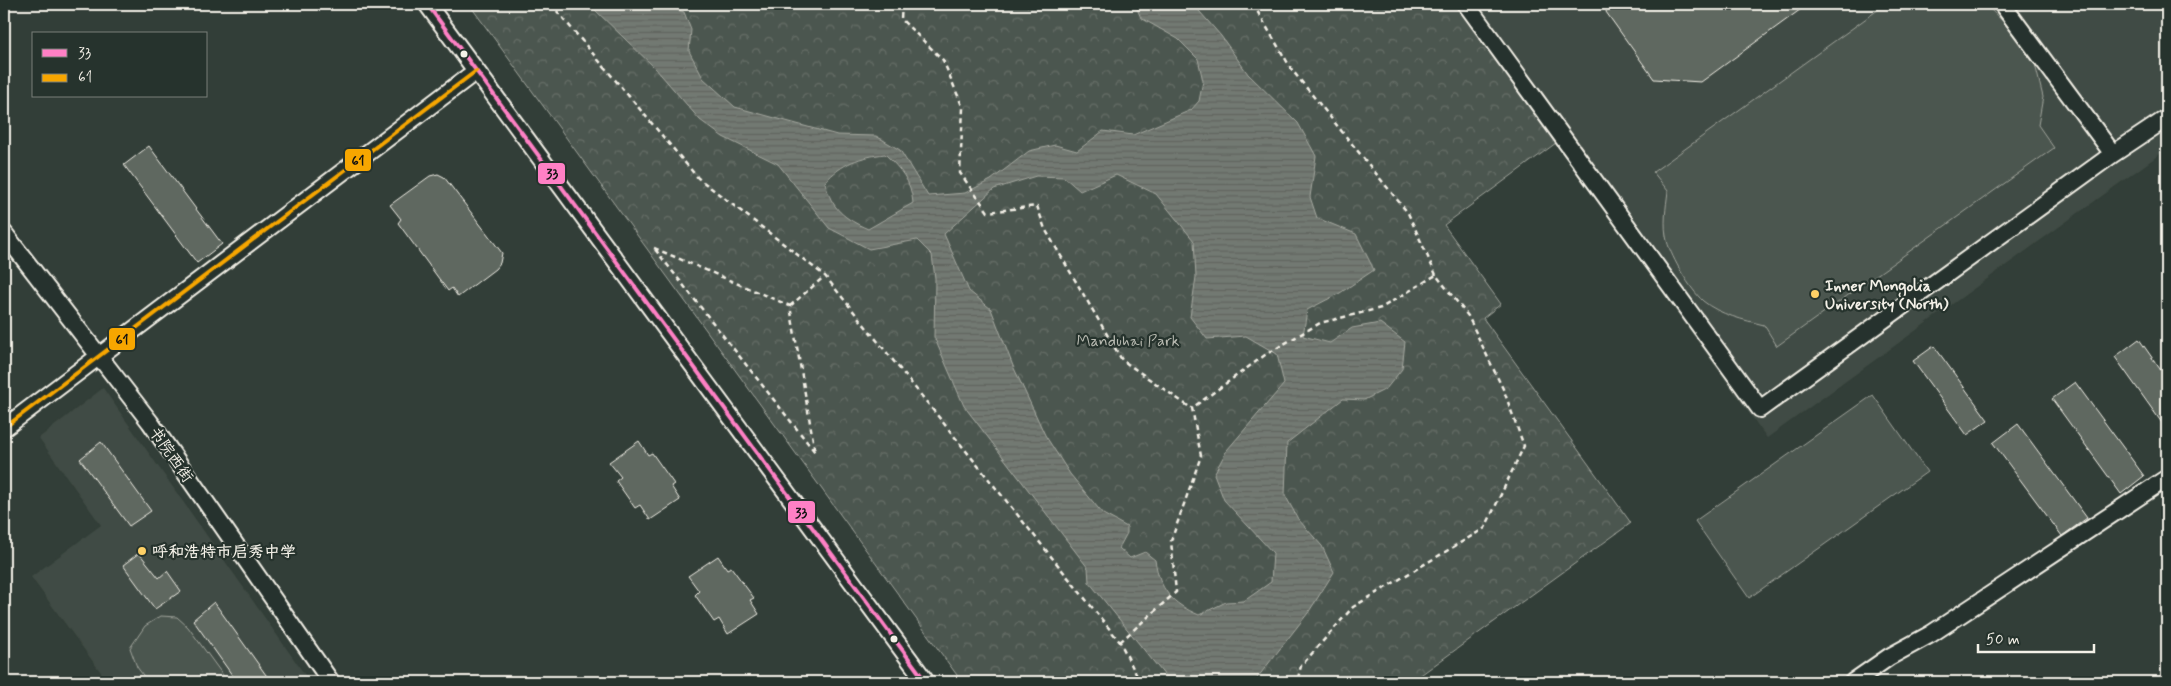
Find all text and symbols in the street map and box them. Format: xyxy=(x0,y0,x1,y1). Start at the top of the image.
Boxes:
legend xyxy=(32,32,208,98)
text: 33 xyxy=(78,44,91,64)
unlabelled marker xyxy=(459,49,469,59)
text: 61 xyxy=(78,68,92,88)
line badge: 61 xyxy=(344,148,372,172)
text: 61 xyxy=(351,152,365,170)
line badge: 33 xyxy=(537,162,566,185)
text: 33 xyxy=(546,165,558,183)
place label: Inner Mongolia University (North) xyxy=(1825,276,1949,315)
marker: Inner Mongolia University (North) xyxy=(1809,288,1821,300)
line badge: 61 xyxy=(108,327,136,351)
text: 61 xyxy=(115,331,129,349)
park label: Manduhai Park xyxy=(1077,331,1180,352)
street label: 书院西街 xyxy=(144,423,198,487)
line badge: 33 xyxy=(787,500,816,524)
text: 33 xyxy=(795,504,807,522)
place label: 呼和浩特市启秀中学 xyxy=(152,542,296,563)
marker: 呼和浩特市启秀中学 xyxy=(136,545,148,557)
scale bar xyxy=(1978,621,2095,653)
text: 50 m xyxy=(1986,630,2020,650)
unlabelled marker xyxy=(889,634,899,644)

